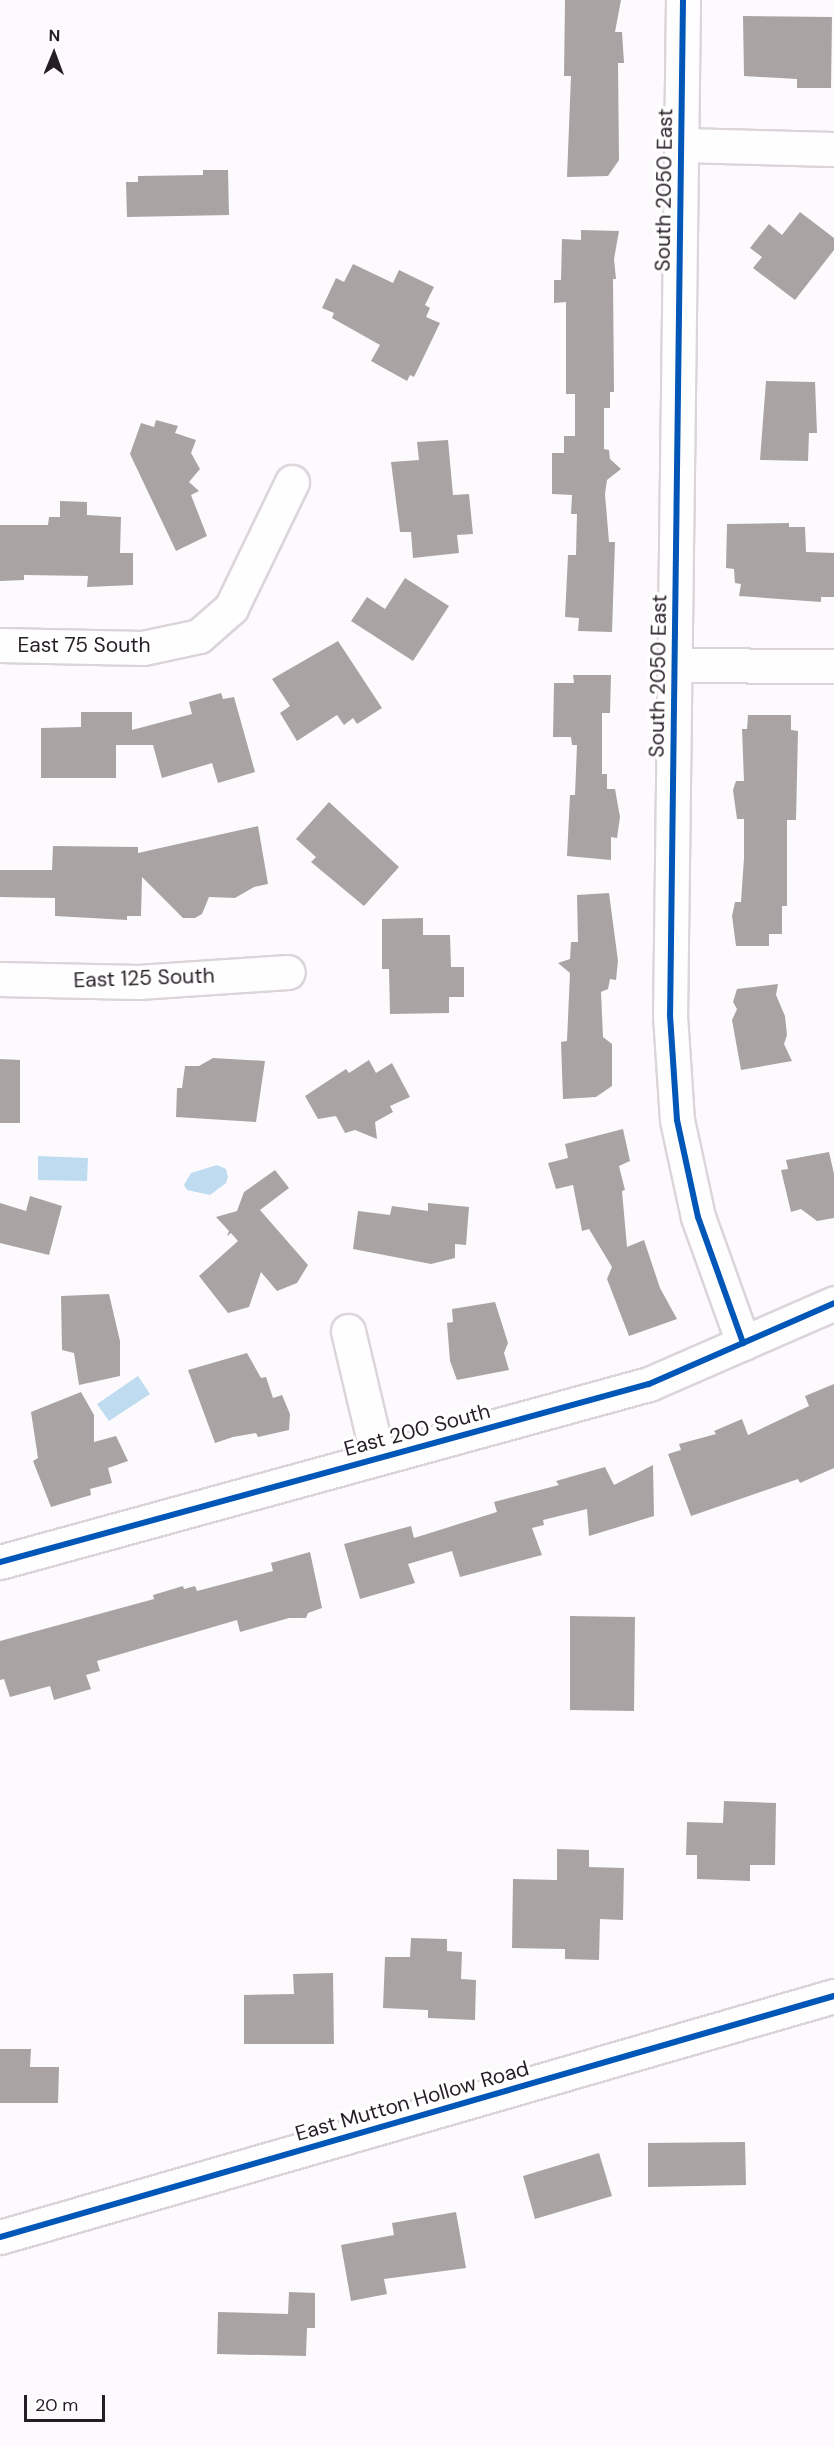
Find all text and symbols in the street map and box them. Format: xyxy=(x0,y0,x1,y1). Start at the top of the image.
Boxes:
north arrow xyxy=(24,24,84,84)
text: N xyxy=(48,25,60,46)
street label: South 2050 East xyxy=(650,108,678,272)
street label: South 2050 East xyxy=(644,594,672,758)
street label: East 75 South xyxy=(17,632,151,658)
street label: East 125 South xyxy=(73,963,215,993)
street label: East 200 South xyxy=(341,1398,493,1462)
street label: East Mutton Hollow Road xyxy=(292,2056,532,2146)
scale bar xyxy=(27,2383,108,2421)
text: 20 m xyxy=(35,2393,78,2417)

